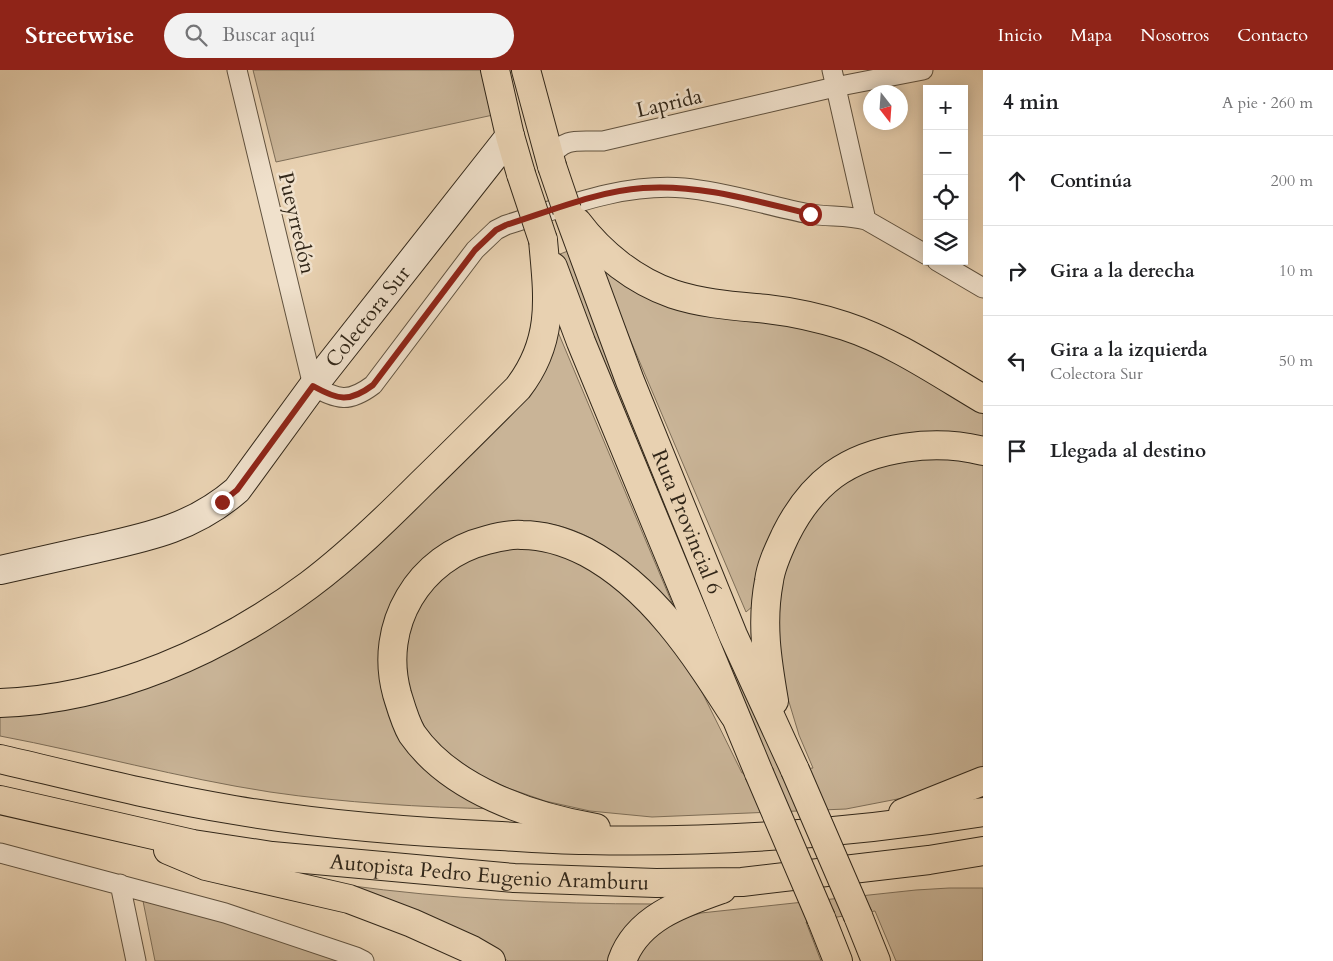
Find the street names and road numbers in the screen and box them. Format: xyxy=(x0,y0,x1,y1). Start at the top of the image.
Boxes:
street label: Laprida xyxy=(633,82,705,125)
street label: Pueyrredón xyxy=(271,169,322,277)
street label: Colectora Sur xyxy=(319,260,417,374)
street label: Ruta Provincial 6 xyxy=(644,445,729,598)
street label: Autopista Pedro Eugenio Aramburu xyxy=(329,847,650,898)

